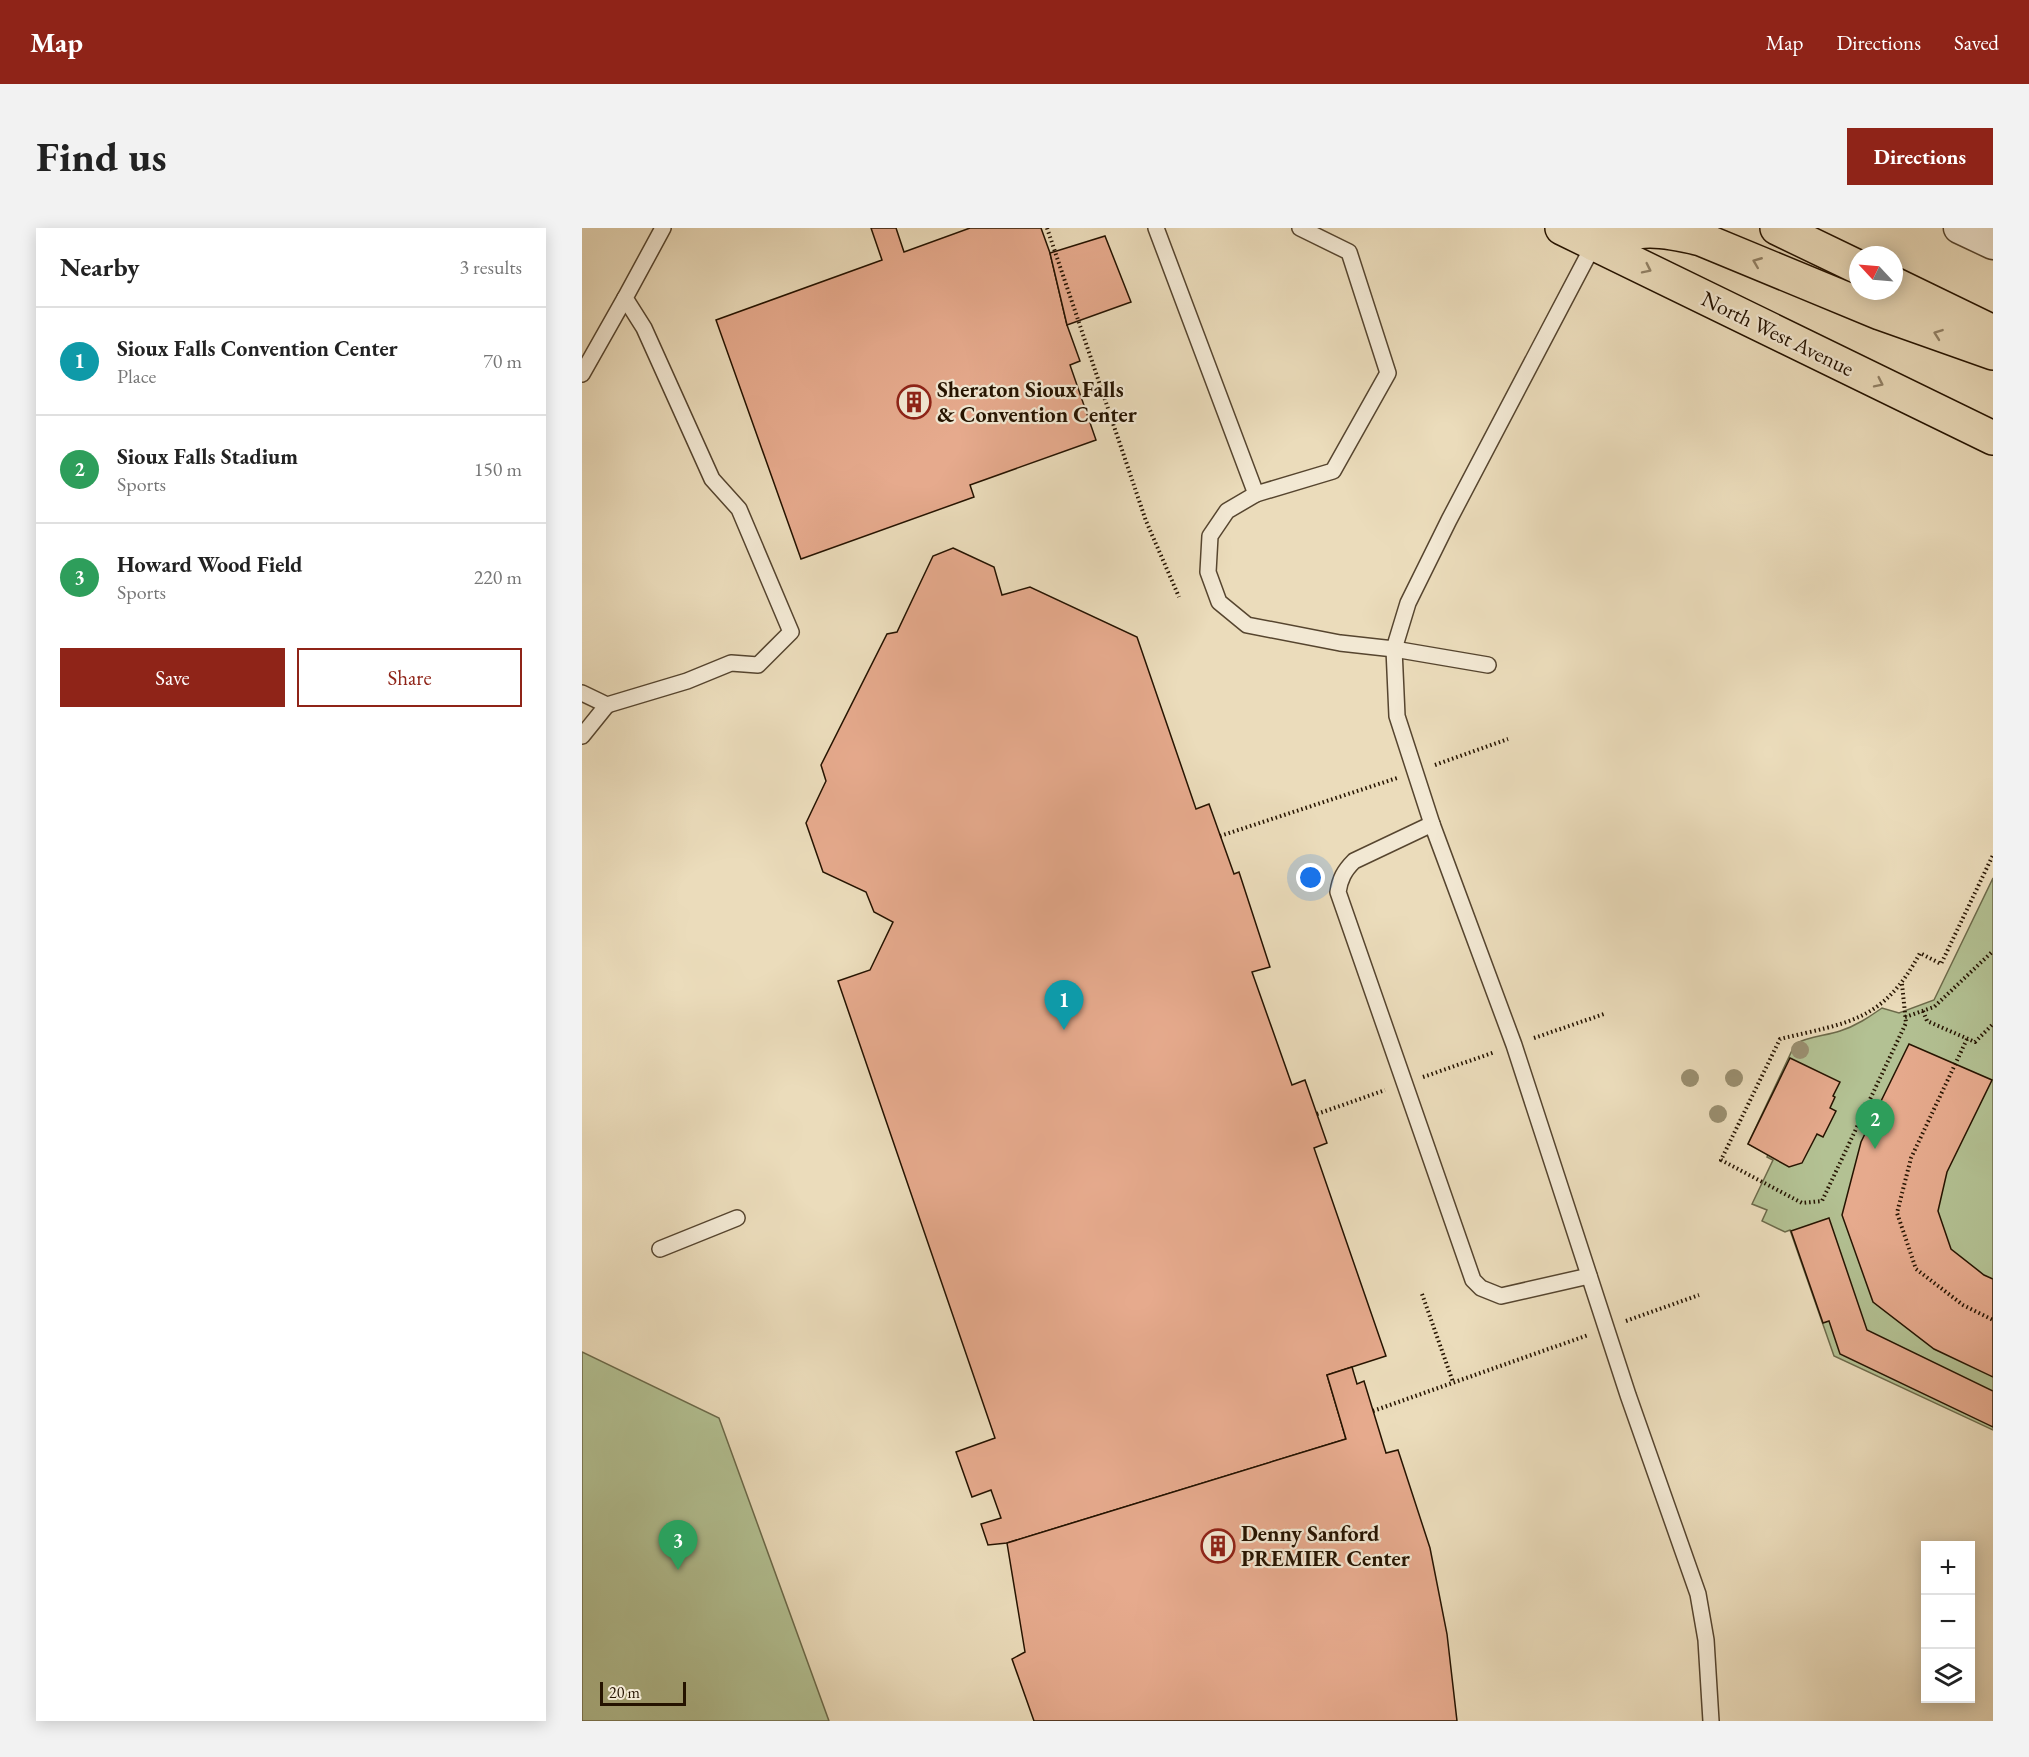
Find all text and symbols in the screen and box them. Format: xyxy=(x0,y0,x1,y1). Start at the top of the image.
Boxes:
text: Map xyxy=(30,24,83,60)
text: Map xyxy=(1766,29,1803,56)
text: Directions xyxy=(1836,29,1921,56)
text: Saved xyxy=(1954,29,1999,56)
button: Directions xyxy=(1847,128,1993,185)
text: Find us xyxy=(36,129,167,184)
north arrow xyxy=(1849,246,1903,300)
text: Nearby xyxy=(60,250,140,284)
text: 3 results xyxy=(459,254,522,280)
one-way arrow xyxy=(1752,257,1763,269)
one-way arrow xyxy=(1641,262,1652,274)
street label: North West Avenue xyxy=(1697,284,1859,383)
one-way arrow xyxy=(1933,328,1944,341)
text: Sioux Falls Convention Center xyxy=(117,334,398,363)
text: 1 xyxy=(74,348,85,374)
text: 70 m xyxy=(483,348,522,374)
text: Place xyxy=(117,363,156,389)
place label: Sheraton Sioux Falls & Convention Center xyxy=(937,375,1138,429)
one-way arrow xyxy=(1872,375,1883,387)
building icon: Sheraton Sioux Falls & Convention Center xyxy=(896,384,932,420)
text: Sioux Falls Stadium xyxy=(117,442,298,471)
text: 2 xyxy=(74,456,85,482)
text: 150 m xyxy=(474,456,522,482)
text: Sports xyxy=(117,471,166,497)
text: Howard Wood Field xyxy=(117,550,302,579)
text: 3 xyxy=(74,564,85,590)
text: 220 m xyxy=(474,564,522,590)
text: Sports xyxy=(117,579,166,605)
button: Save xyxy=(60,648,285,707)
button: Share xyxy=(297,648,522,707)
your location xyxy=(1296,863,1325,892)
pin: 1 xyxy=(1044,980,1084,1030)
pin: 2 xyxy=(1856,1100,1894,1149)
place label: Denny Sanford PREMIER Center xyxy=(1241,1519,1411,1573)
pin: 3 xyxy=(658,1520,698,1570)
building icon: Denny Sanford PREMIER Center xyxy=(1200,1528,1236,1564)
map controls xyxy=(1921,1541,1975,1703)
button: + xyxy=(1921,1541,1975,1595)
button: − xyxy=(1921,1595,1975,1649)
button: layers xyxy=(1921,1649,1975,1703)
scale bar xyxy=(600,1679,686,1706)
text: 20 m xyxy=(609,1682,640,1703)

